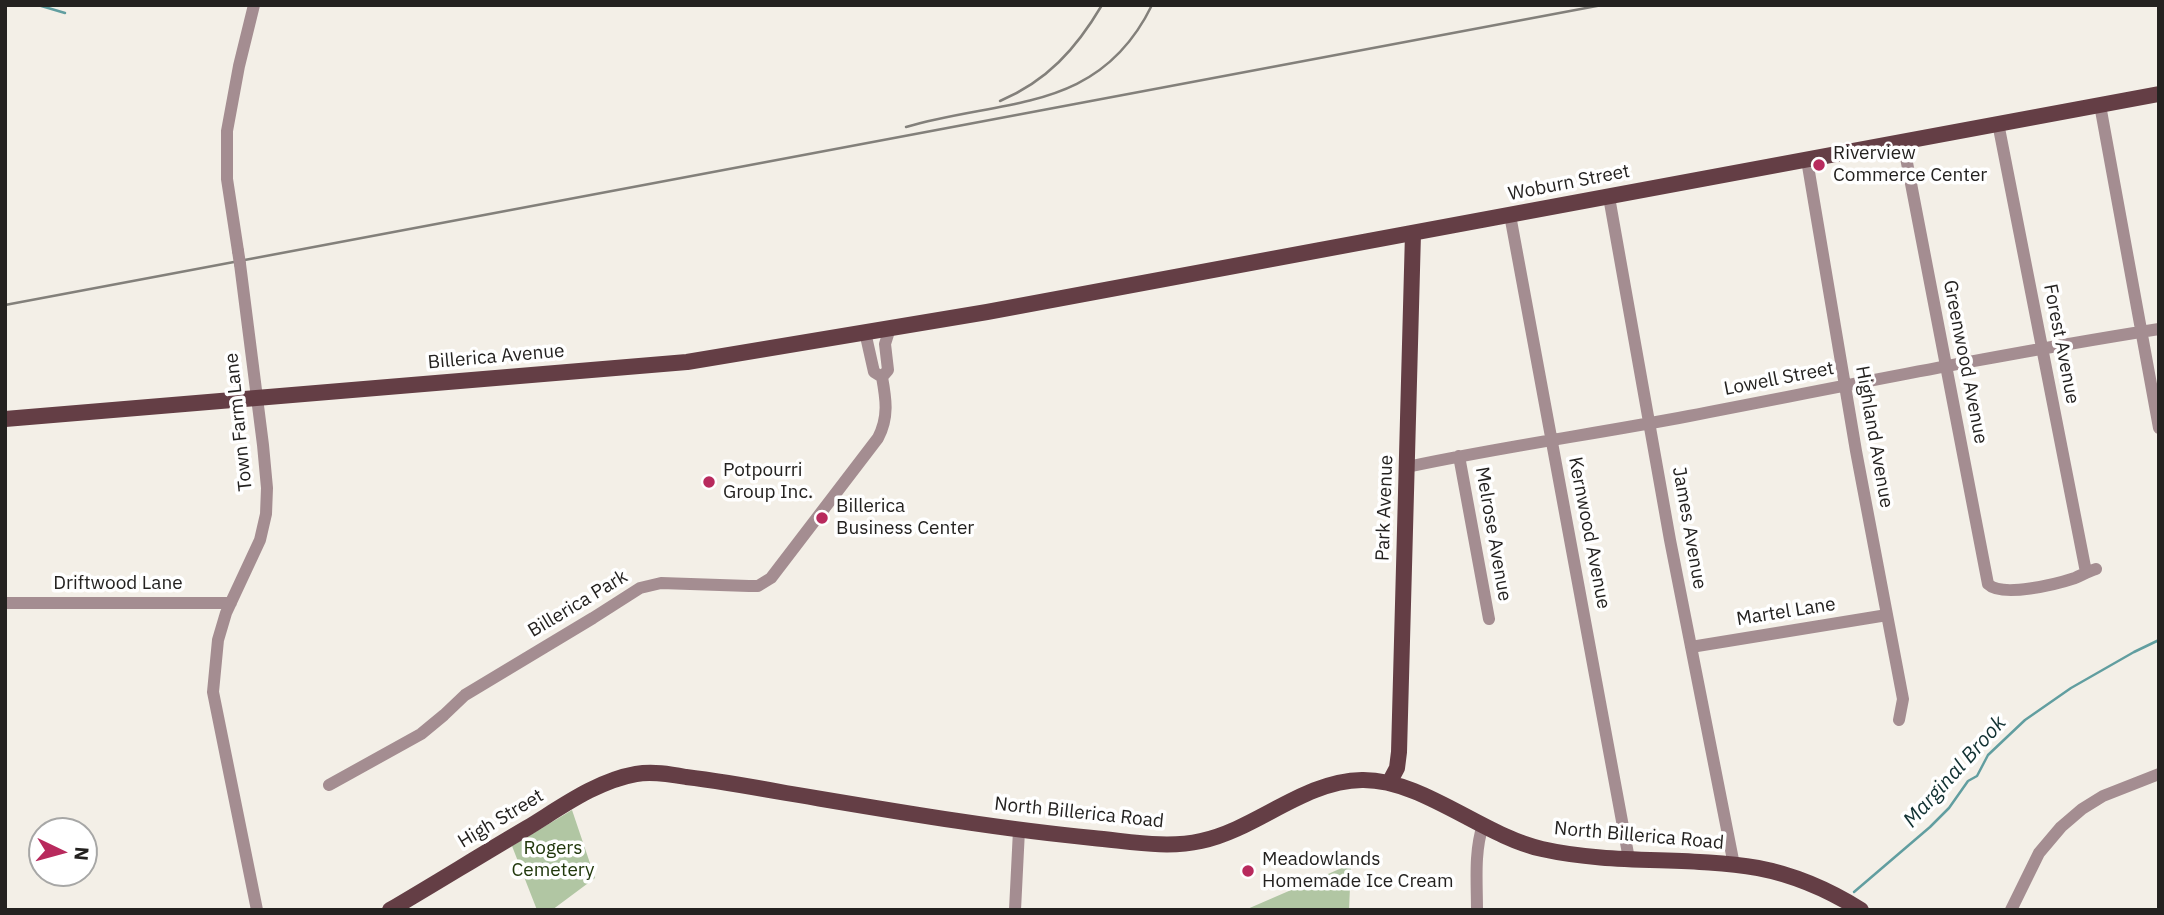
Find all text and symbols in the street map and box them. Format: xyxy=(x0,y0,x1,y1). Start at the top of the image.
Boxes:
place label: Riverview Commerce Center xyxy=(1833,143,1987,187)
marker: Riverview Commerce Center xyxy=(1811,157,1827,173)
street label: Woburn Street xyxy=(1506,160,1632,206)
street label: Greenwood Avenue xyxy=(1938,278,1992,446)
street label: Forest Avenue xyxy=(2038,282,2084,406)
street label: Billerica Avenue xyxy=(427,340,565,374)
street label: Town Farm Lane xyxy=(220,352,258,492)
street label: Lowell Street xyxy=(1722,357,1836,401)
street label: Highland Avenue xyxy=(1850,364,1898,510)
street label: Park Avenue xyxy=(1372,454,1398,562)
street label: Kernwood Avenue xyxy=(1563,455,1615,611)
place label: Potpourri Group Inc. xyxy=(723,460,813,504)
street label: Melrose Avenue xyxy=(1470,465,1516,603)
street label: James Avenue xyxy=(1667,465,1711,591)
marker: Potpourri Group Inc. xyxy=(701,474,717,490)
place label: Billerica Business Center xyxy=(836,496,974,540)
marker: Billerica Business Center xyxy=(814,510,830,526)
street label: Billerica Park xyxy=(524,565,632,643)
street label: Driftwood Lane xyxy=(53,573,183,595)
street label: Martel Lane xyxy=(1735,593,1837,631)
water label: Marginal Brook xyxy=(1898,711,2012,833)
street label: High Street xyxy=(454,785,548,853)
street label: North Billerica Road xyxy=(993,793,1165,833)
north arrow xyxy=(28,817,98,887)
street label: North Billerica Road xyxy=(1553,817,1725,855)
park label: Rogers Cemetery xyxy=(512,838,594,882)
text: N xyxy=(69,846,94,862)
place label: Meadowlands Homemade Ice Cream xyxy=(1262,849,1453,893)
marker: Meadowlands Homemade Ice Cream xyxy=(1240,863,1256,879)

